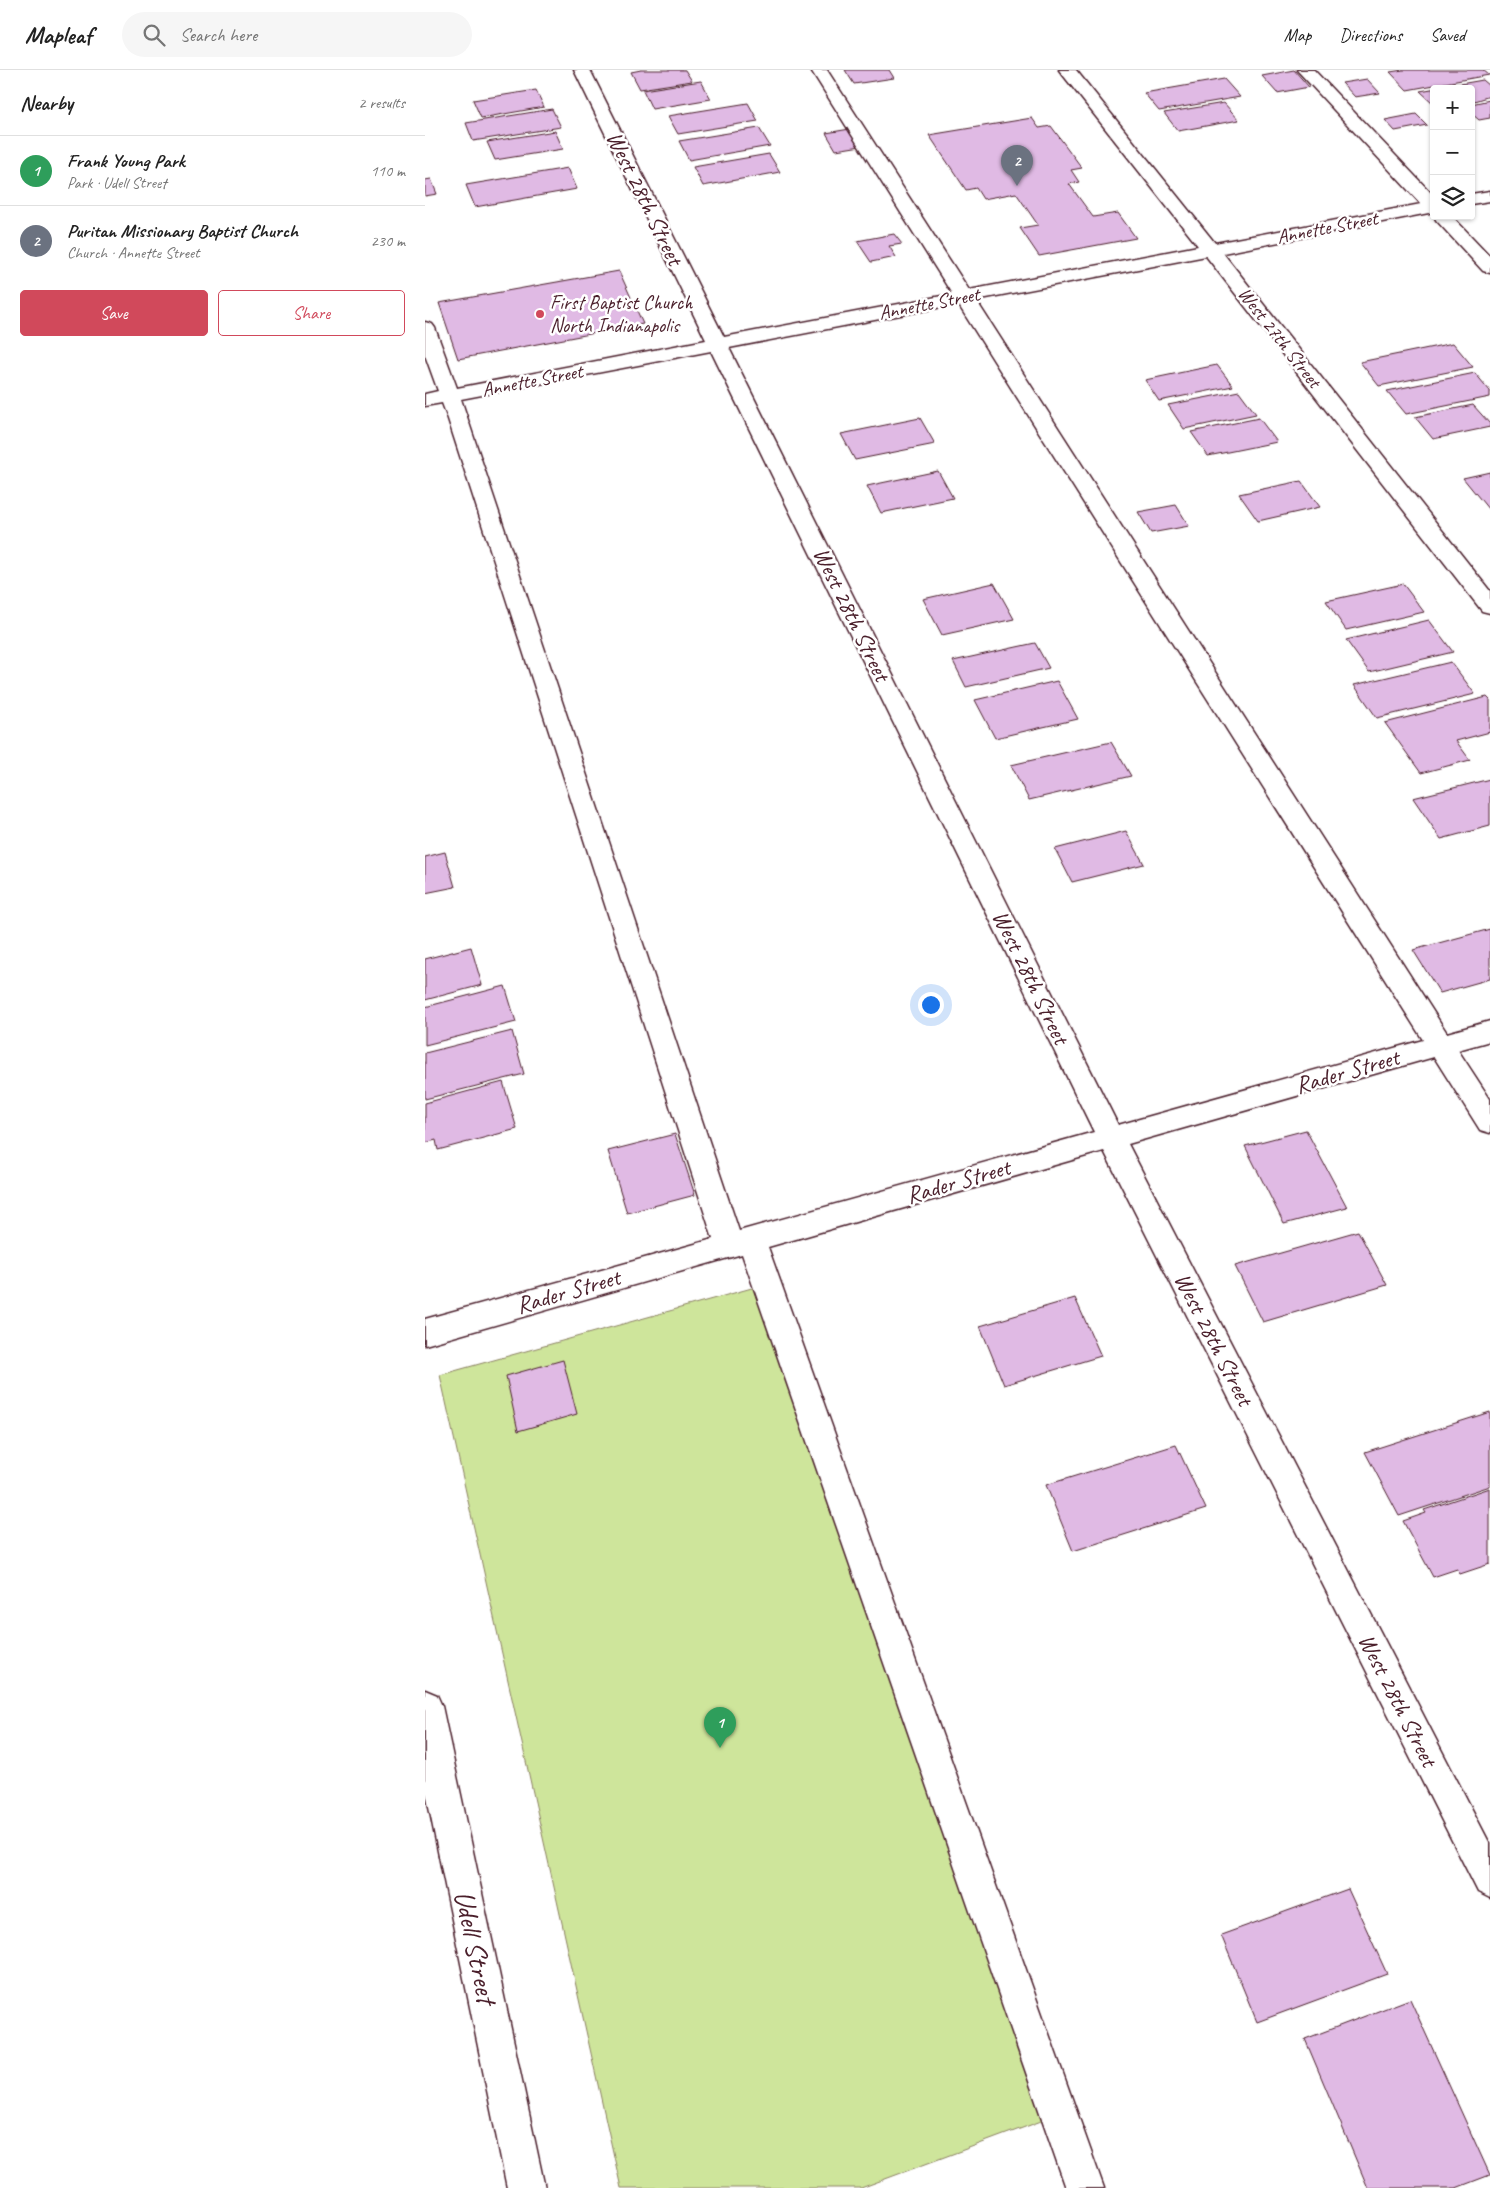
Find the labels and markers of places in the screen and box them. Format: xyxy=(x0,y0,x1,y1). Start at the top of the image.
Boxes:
pin: 2 xyxy=(1001,145,1033,186)
place label: First Baptist Church North Indianapolis xyxy=(550,290,693,338)
marker: First Baptist Church North Indianapolis xyxy=(534,308,546,320)
pin: 1 xyxy=(704,1707,736,1748)

